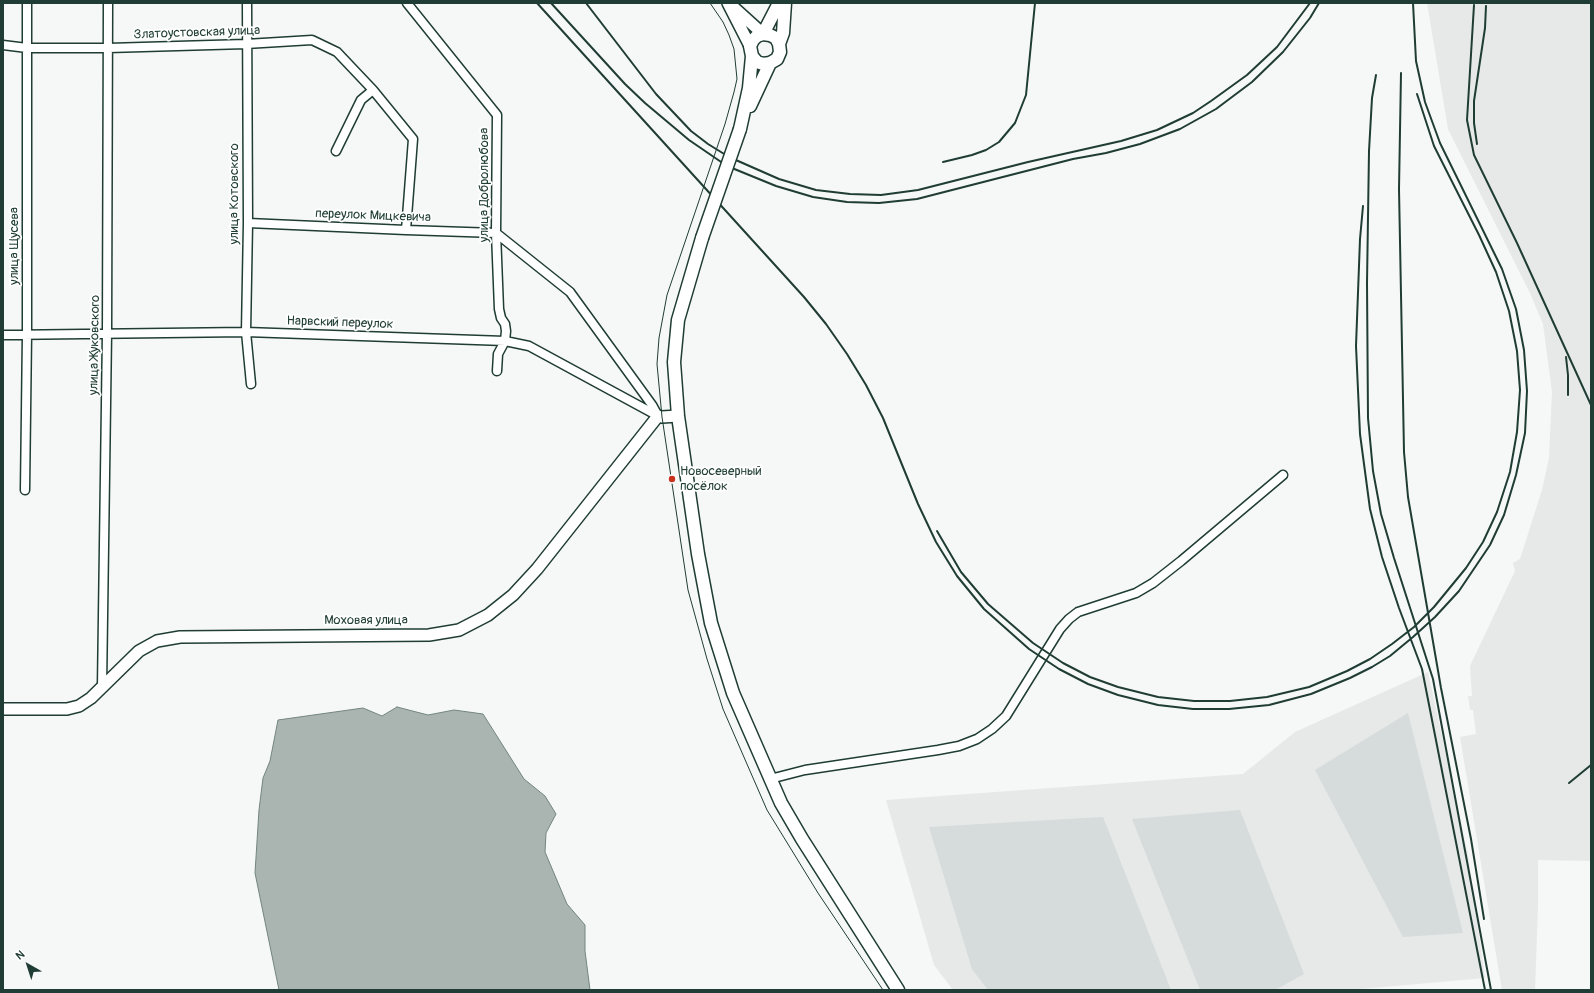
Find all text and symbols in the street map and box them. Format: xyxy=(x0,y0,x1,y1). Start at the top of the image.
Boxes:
street label: Златоустовская улица xyxy=(133,23,261,43)
street label: улица Добролюбова xyxy=(477,128,493,242)
street label: улица Котовского xyxy=(227,143,243,245)
street label: переулок Мицкевича xyxy=(315,206,431,226)
street label: улица Щусева xyxy=(7,207,23,285)
street label: улица Жуковского xyxy=(86,295,104,395)
street label: Нарвский переулок xyxy=(286,313,394,333)
place label: Новосеверный посёлок xyxy=(680,464,762,495)
marker: Новосеверный посёлок xyxy=(667,474,677,484)
street label: Моховая улица xyxy=(324,613,408,629)
north arrow xyxy=(8,945,48,985)
text: N xyxy=(13,948,27,963)

